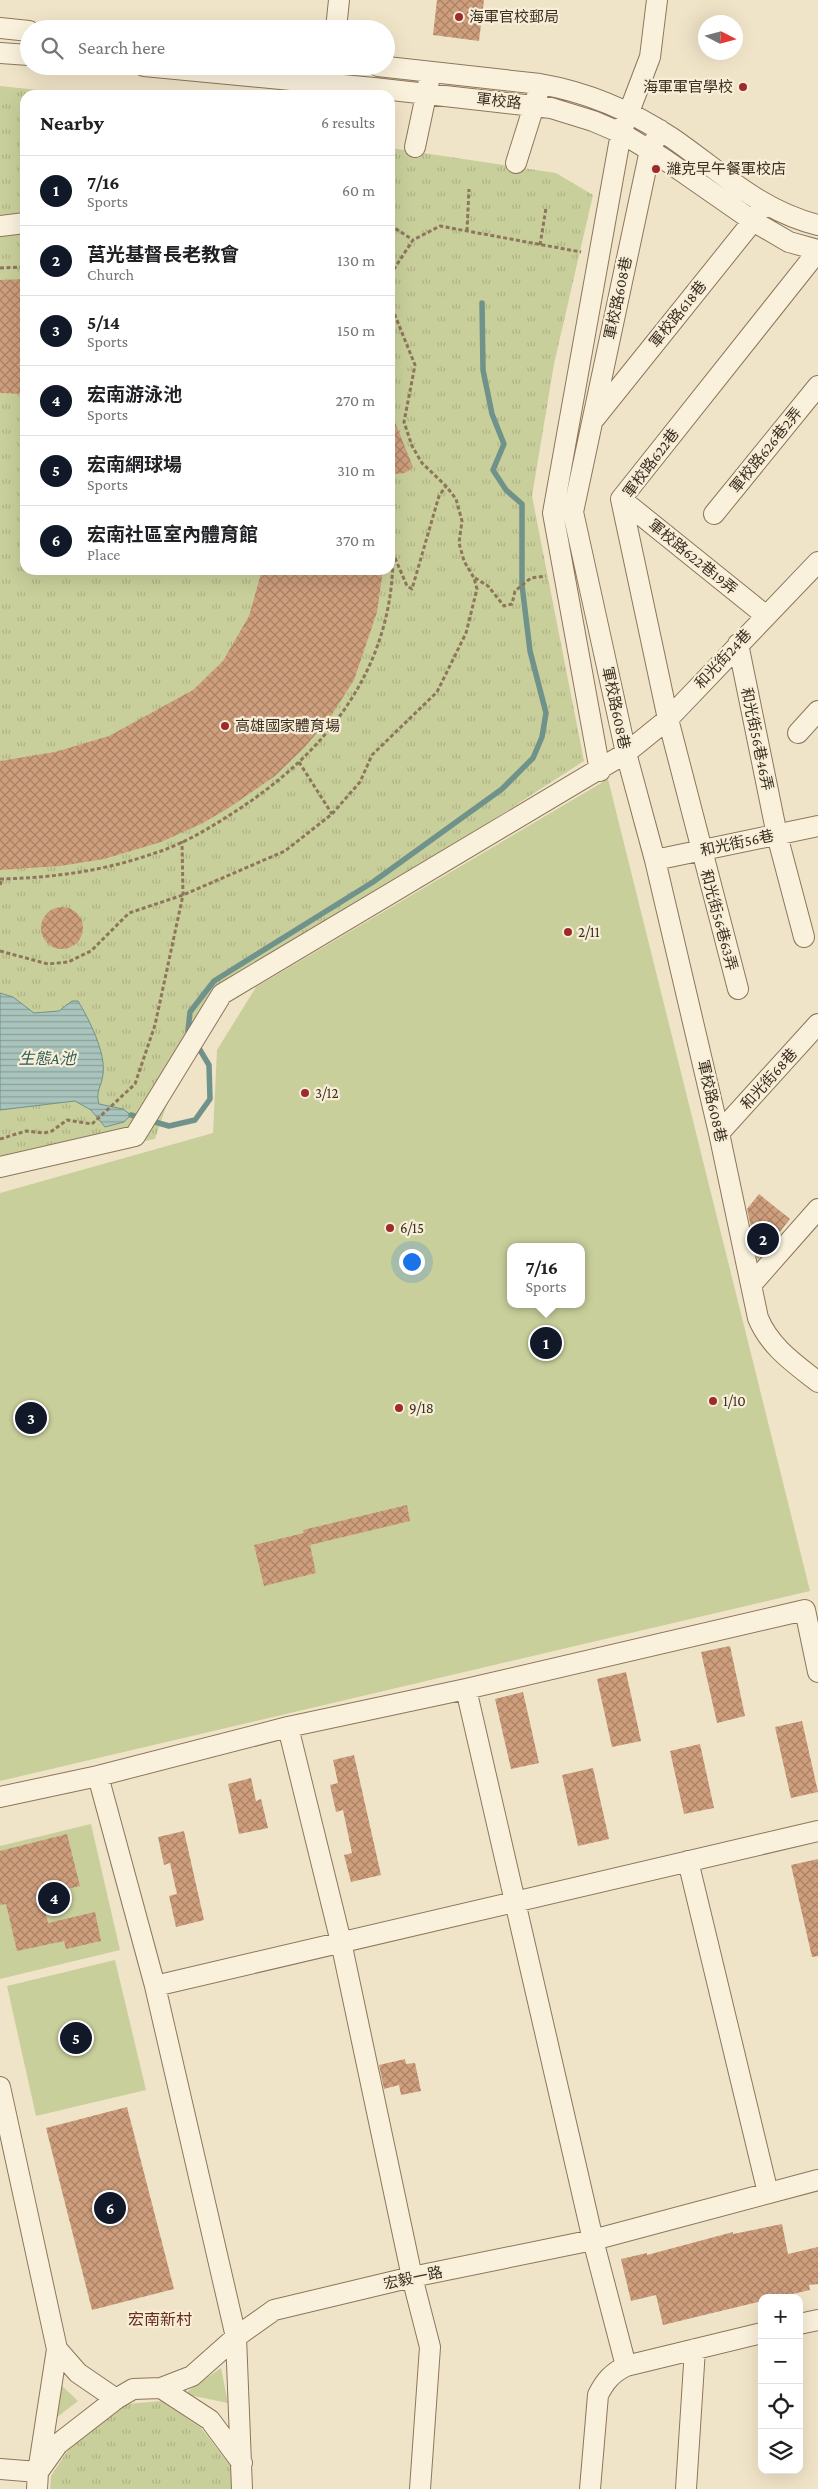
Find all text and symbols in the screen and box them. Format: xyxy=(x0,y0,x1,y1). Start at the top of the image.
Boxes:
place label: 海軍官校郵局 xyxy=(469,8,559,25)
marker: 海軍官校郵局 xyxy=(453,11,465,23)
north arrow xyxy=(698,15,743,60)
search box xyxy=(20,20,395,75)
icon: search xyxy=(38,34,66,62)
text: Search here xyxy=(78,37,165,58)
place label: 海軍軍官學校 xyxy=(643,78,733,95)
marker: 海軍軍官學校 xyxy=(737,81,749,93)
street label: 軍校路 xyxy=(476,90,522,111)
text: Nearby xyxy=(40,111,104,135)
text: 6 results xyxy=(321,114,375,131)
place label: 濰克早午餐軍校店 xyxy=(666,160,786,177)
marker: 濰克早午餐軍校店 xyxy=(650,163,662,175)
text: 7/16 xyxy=(87,172,120,193)
text: 1 xyxy=(53,182,59,199)
text: 60 m xyxy=(342,182,375,199)
text: Sports xyxy=(87,193,128,210)
text: 莒光基督長老教會 xyxy=(87,244,239,265)
text: 2 xyxy=(52,252,60,269)
text: 130 m xyxy=(337,252,375,269)
street label: 軍校路608巷 xyxy=(600,255,635,341)
text: Church xyxy=(87,266,134,283)
street label: 軍校路618巷 xyxy=(646,277,710,350)
text: 5/14 xyxy=(87,312,120,333)
text: 3 xyxy=(52,322,60,339)
text: 150 m xyxy=(337,322,375,339)
text: Sports xyxy=(87,333,128,350)
text: 宏南游泳池 xyxy=(87,384,182,405)
text: 4 xyxy=(52,392,60,409)
text: 270 m xyxy=(336,392,375,409)
street label: 軍校路626巷2弄 xyxy=(726,404,805,496)
text: Sports xyxy=(87,406,128,423)
street label: 軍校路622巷 xyxy=(619,425,682,500)
text: 宏南網球場 xyxy=(87,454,182,475)
text: 5 xyxy=(52,462,60,479)
text: 310 m xyxy=(337,462,375,479)
text: Sports xyxy=(87,476,128,493)
street label: 軍校路622巷19弄 xyxy=(646,516,741,598)
text: 宏南社區室內體育館 xyxy=(87,524,258,545)
text: 6 xyxy=(52,532,60,549)
text: 370 m xyxy=(336,532,375,549)
text: Place xyxy=(87,546,120,563)
street label: 和光街24巷 xyxy=(692,626,754,692)
street label: 軍校路608巷 xyxy=(599,665,634,751)
street label: 和光街56巷46弄 xyxy=(738,686,776,792)
place label: 高雄國家體育場 xyxy=(235,718,340,734)
marker: 高雄國家體育場 xyxy=(219,720,231,732)
street label: 和光街56巷 xyxy=(699,827,775,859)
street label: 和光街56巷63弄 xyxy=(698,868,740,972)
place label: 2/11 xyxy=(578,924,600,940)
marker: 2/11 xyxy=(562,926,574,938)
street label: 和光街68巷 xyxy=(738,1046,800,1112)
water label: 生態A池 xyxy=(18,1050,78,1067)
street label: 軍校路608巷 xyxy=(695,1058,730,1144)
place label: 3/12 xyxy=(315,1085,339,1101)
marker: 3/12 xyxy=(299,1087,311,1099)
place label: 6/15 xyxy=(400,1220,424,1236)
pin: 2 xyxy=(747,1220,779,1258)
marker: 6/15 xyxy=(384,1222,396,1234)
popup xyxy=(507,1243,585,1308)
your location xyxy=(399,1249,425,1275)
text: 7/16 xyxy=(526,1257,558,1278)
text: Sports xyxy=(526,1278,566,1295)
pin: 1 xyxy=(530,1324,562,1362)
place label: 1/10 xyxy=(723,1393,746,1409)
marker: 1/10 xyxy=(707,1395,719,1407)
pin: 3 xyxy=(15,1399,47,1437)
place label: 9/18 xyxy=(409,1400,434,1416)
marker: 9/18 xyxy=(393,1402,405,1414)
pin: 4 xyxy=(38,1879,70,1917)
pin: 5 xyxy=(60,2019,92,2057)
pin: 6 xyxy=(94,2189,126,2227)
street label: 宏毅一路 xyxy=(382,2264,444,2292)
map controls xyxy=(758,2294,803,2474)
button: + xyxy=(758,2294,803,2339)
district label: 宏南新村 xyxy=(128,2311,192,2328)
button: − xyxy=(758,2339,803,2384)
button: locate xyxy=(758,2384,803,2429)
button: layers xyxy=(758,2429,803,2474)

